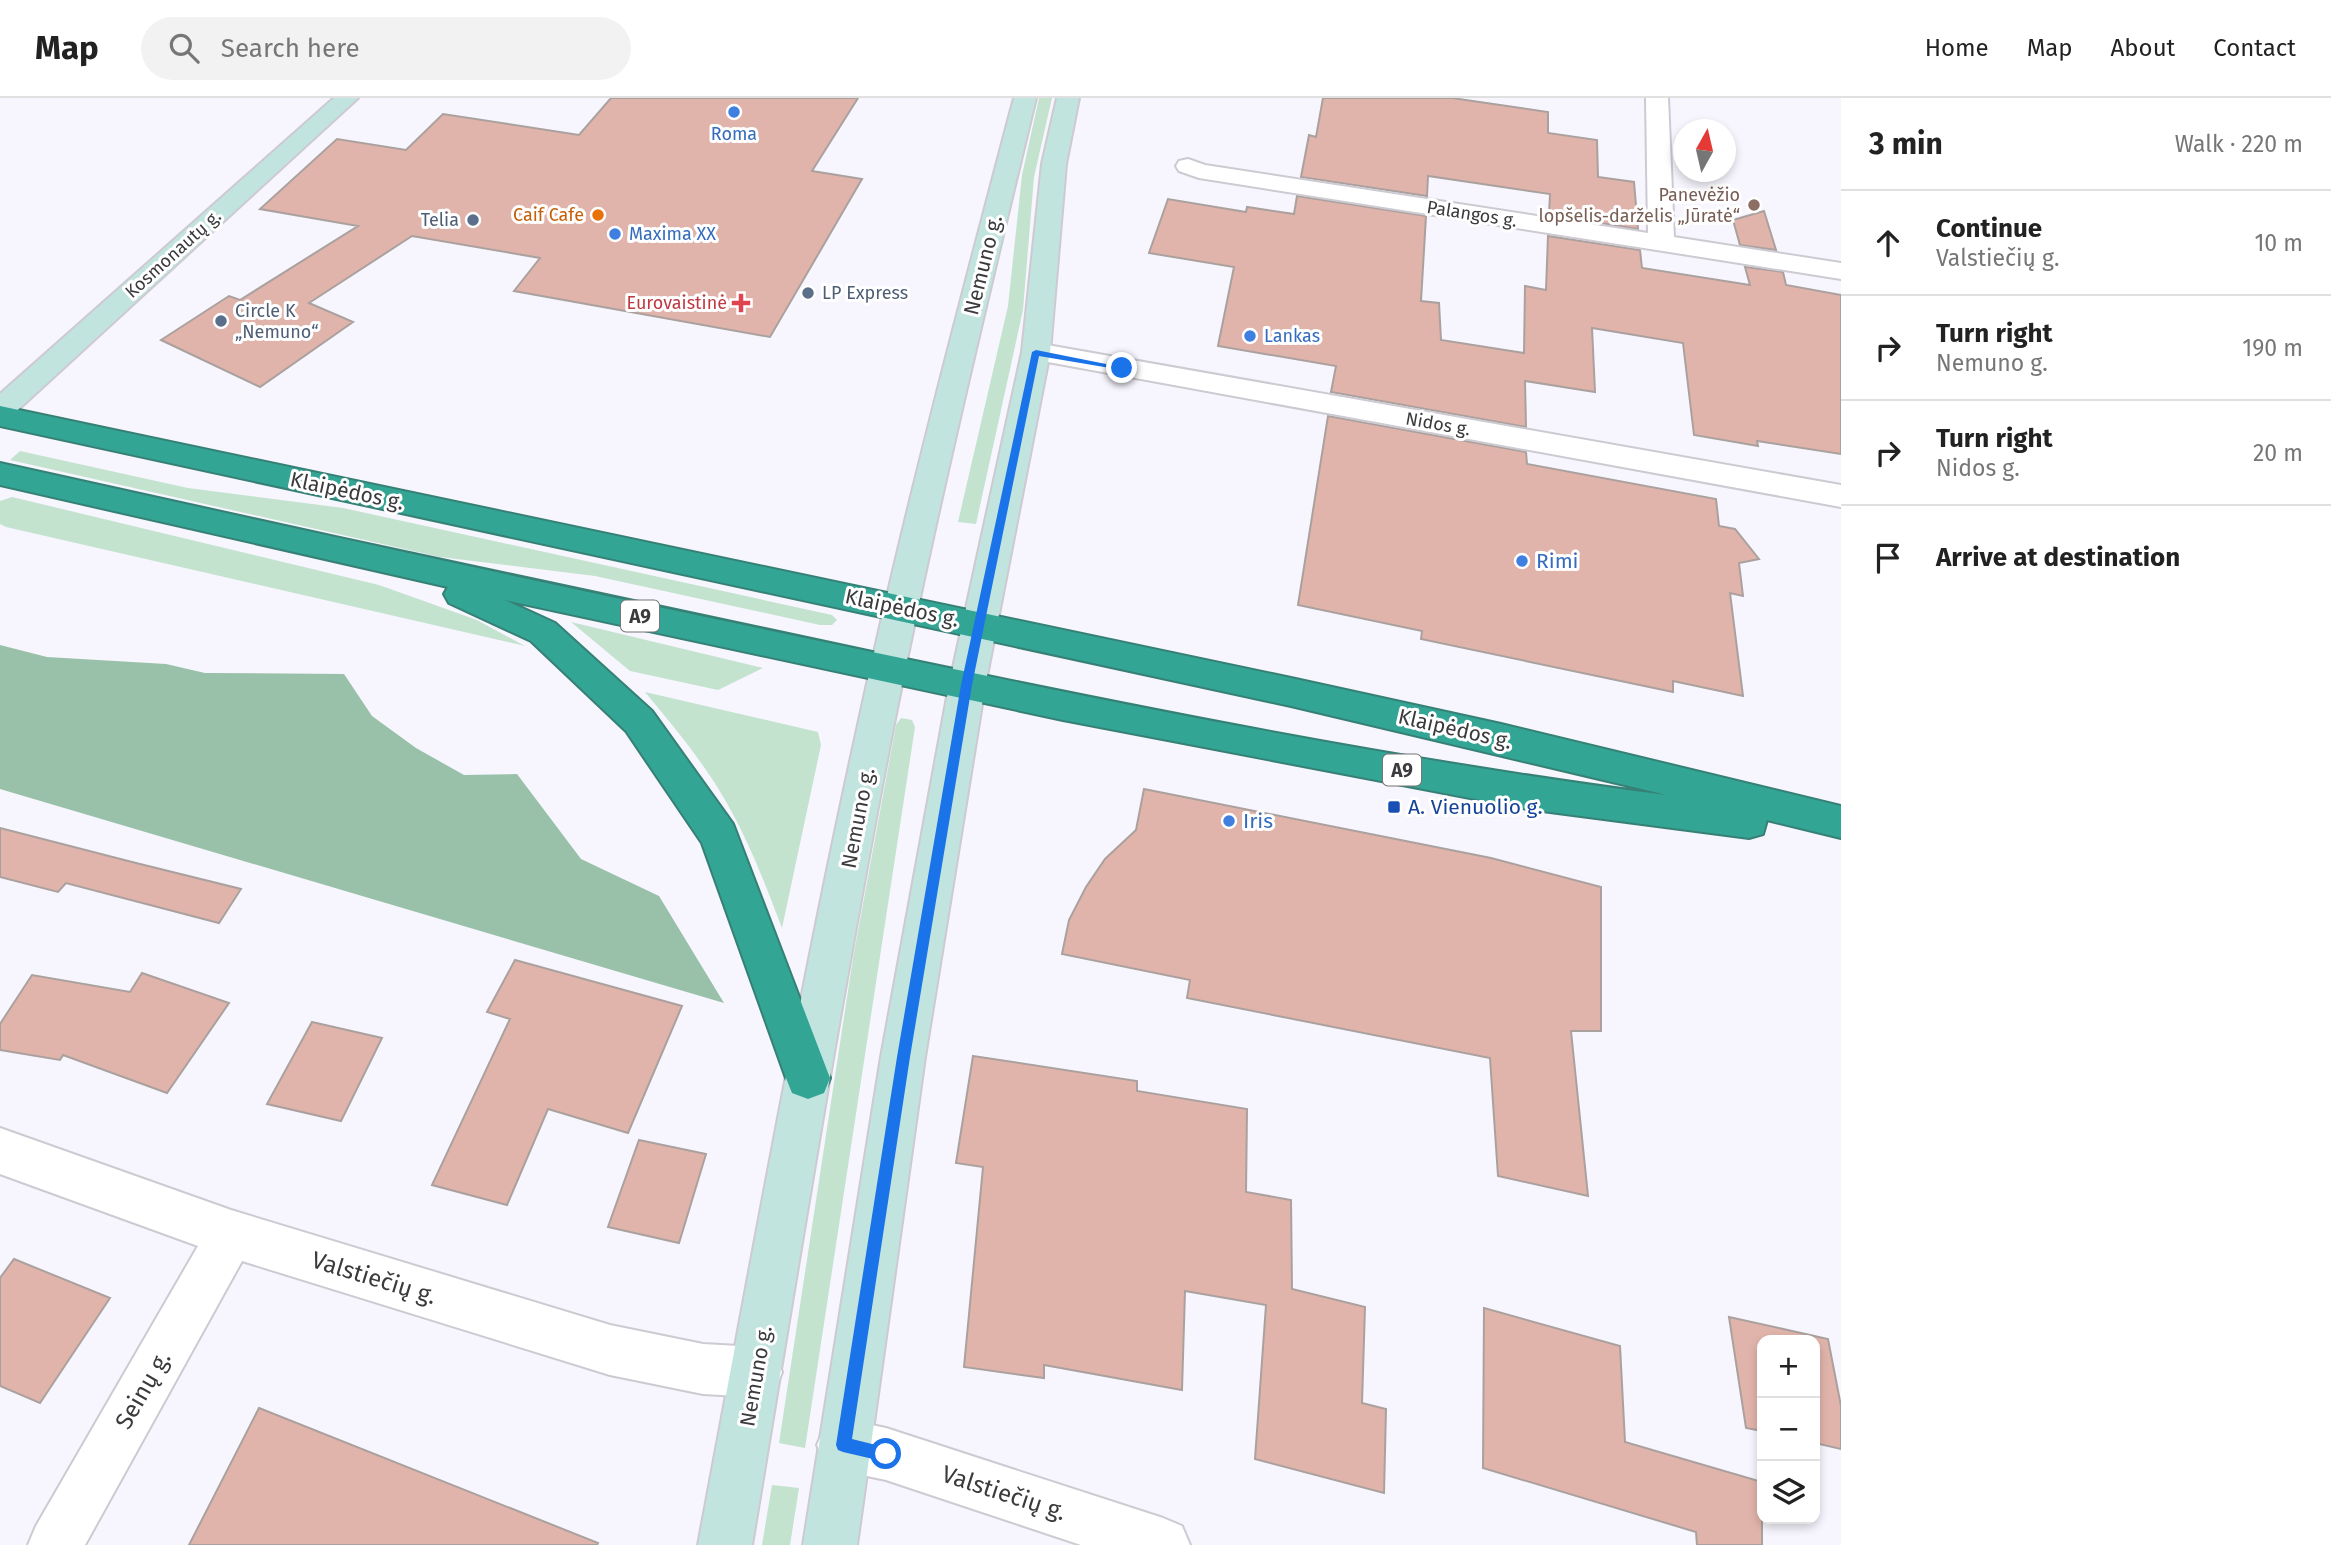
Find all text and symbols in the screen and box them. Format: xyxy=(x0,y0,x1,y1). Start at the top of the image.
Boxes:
search box xyxy=(141,17,631,80)
text: Map xyxy=(35,28,99,68)
icon: search xyxy=(165,29,203,67)
text: Search here xyxy=(221,33,360,64)
text: Home xyxy=(1925,34,1989,62)
text: Map xyxy=(2027,34,2073,62)
text: About xyxy=(2111,34,2175,62)
text: Contact xyxy=(2213,34,2296,62)
marker: Roma xyxy=(726,104,742,120)
north arrow xyxy=(1673,119,1736,182)
place label: Roma xyxy=(711,123,757,145)
text: 3 min xyxy=(1869,126,1943,162)
text: Walk · 220 m xyxy=(2175,130,2303,158)
place label: Panevėžio lopšelis-darželis „Jūratė“ xyxy=(1539,184,1740,227)
street label: Palangos g. xyxy=(1425,196,1519,232)
marker: Panevėžio lopšelis-darželis „Jūratė“ xyxy=(1746,197,1762,213)
place label: Caif Cafe xyxy=(513,204,584,226)
street label: Kosmonautų g. xyxy=(121,205,225,303)
marker: Caif Cafe xyxy=(590,207,606,223)
place label: Telia xyxy=(421,209,459,231)
marker: Telia xyxy=(465,212,481,228)
street label: Nemuno g. xyxy=(958,212,1008,318)
text: Continue xyxy=(1936,213,2042,244)
place label: Maxima XX xyxy=(629,223,716,245)
icon: ahead xyxy=(1869,224,1907,262)
marker: Maxima XX xyxy=(607,226,623,242)
text: 10 m xyxy=(2254,229,2303,257)
text: Valstiečių g. xyxy=(1936,244,2059,272)
place label: LP Express xyxy=(822,282,908,304)
marker: LP Express xyxy=(800,285,816,301)
place label: Eurovaistinė xyxy=(627,292,727,314)
marker: Eurovaistinė xyxy=(733,295,749,311)
place label: Circle K „Nemuno“ xyxy=(235,300,319,343)
marker: Circle K „Nemuno“ xyxy=(213,313,229,329)
text: Turn right xyxy=(1936,318,2053,349)
place label: Lankas xyxy=(1264,325,1320,347)
marker: Lankas xyxy=(1242,328,1258,344)
icon: right xyxy=(1869,329,1907,367)
text: 190 m xyxy=(2242,334,2303,362)
text: Nemuno g. xyxy=(1936,349,2048,377)
route end xyxy=(1106,352,1137,383)
street label: Nidos g. xyxy=(1404,407,1472,441)
text: Turn right xyxy=(1936,423,2053,454)
icon: right xyxy=(1869,434,1907,472)
text: 20 m xyxy=(2253,439,2303,467)
text: Nidos g. xyxy=(1936,454,2020,482)
street label: Klaipėdos g. xyxy=(288,466,406,516)
icon: arrive xyxy=(1869,539,1907,577)
text: Arrive at destination xyxy=(1936,542,2180,573)
place label: Rimi xyxy=(1536,548,1579,574)
marker: Rimi xyxy=(1514,553,1530,569)
street label: Klaipėdos g. xyxy=(843,583,961,633)
road number: A9 xyxy=(621,601,659,632)
street label: Klaipėdos g. xyxy=(1396,703,1514,755)
road number: A9 xyxy=(1383,754,1421,786)
street label: Nemuno g. xyxy=(835,765,881,871)
place label: A. Vienuolio g. xyxy=(1408,794,1542,820)
marker: A. Vienuolio g. xyxy=(1386,799,1402,815)
place label: Iris xyxy=(1243,808,1273,834)
marker: Iris xyxy=(1221,813,1237,829)
street label: Valstiečių g. xyxy=(308,1246,440,1310)
street label: Nemuno g. xyxy=(734,1323,778,1429)
map controls xyxy=(1757,1335,1820,1524)
button: + xyxy=(1757,1335,1820,1398)
street label: Seinų g. xyxy=(109,1346,177,1434)
button: − xyxy=(1757,1398,1820,1461)
route start xyxy=(870,1438,901,1469)
street label: Valstiečių g. xyxy=(938,1460,1070,1526)
button: layers xyxy=(1757,1461,1820,1524)

